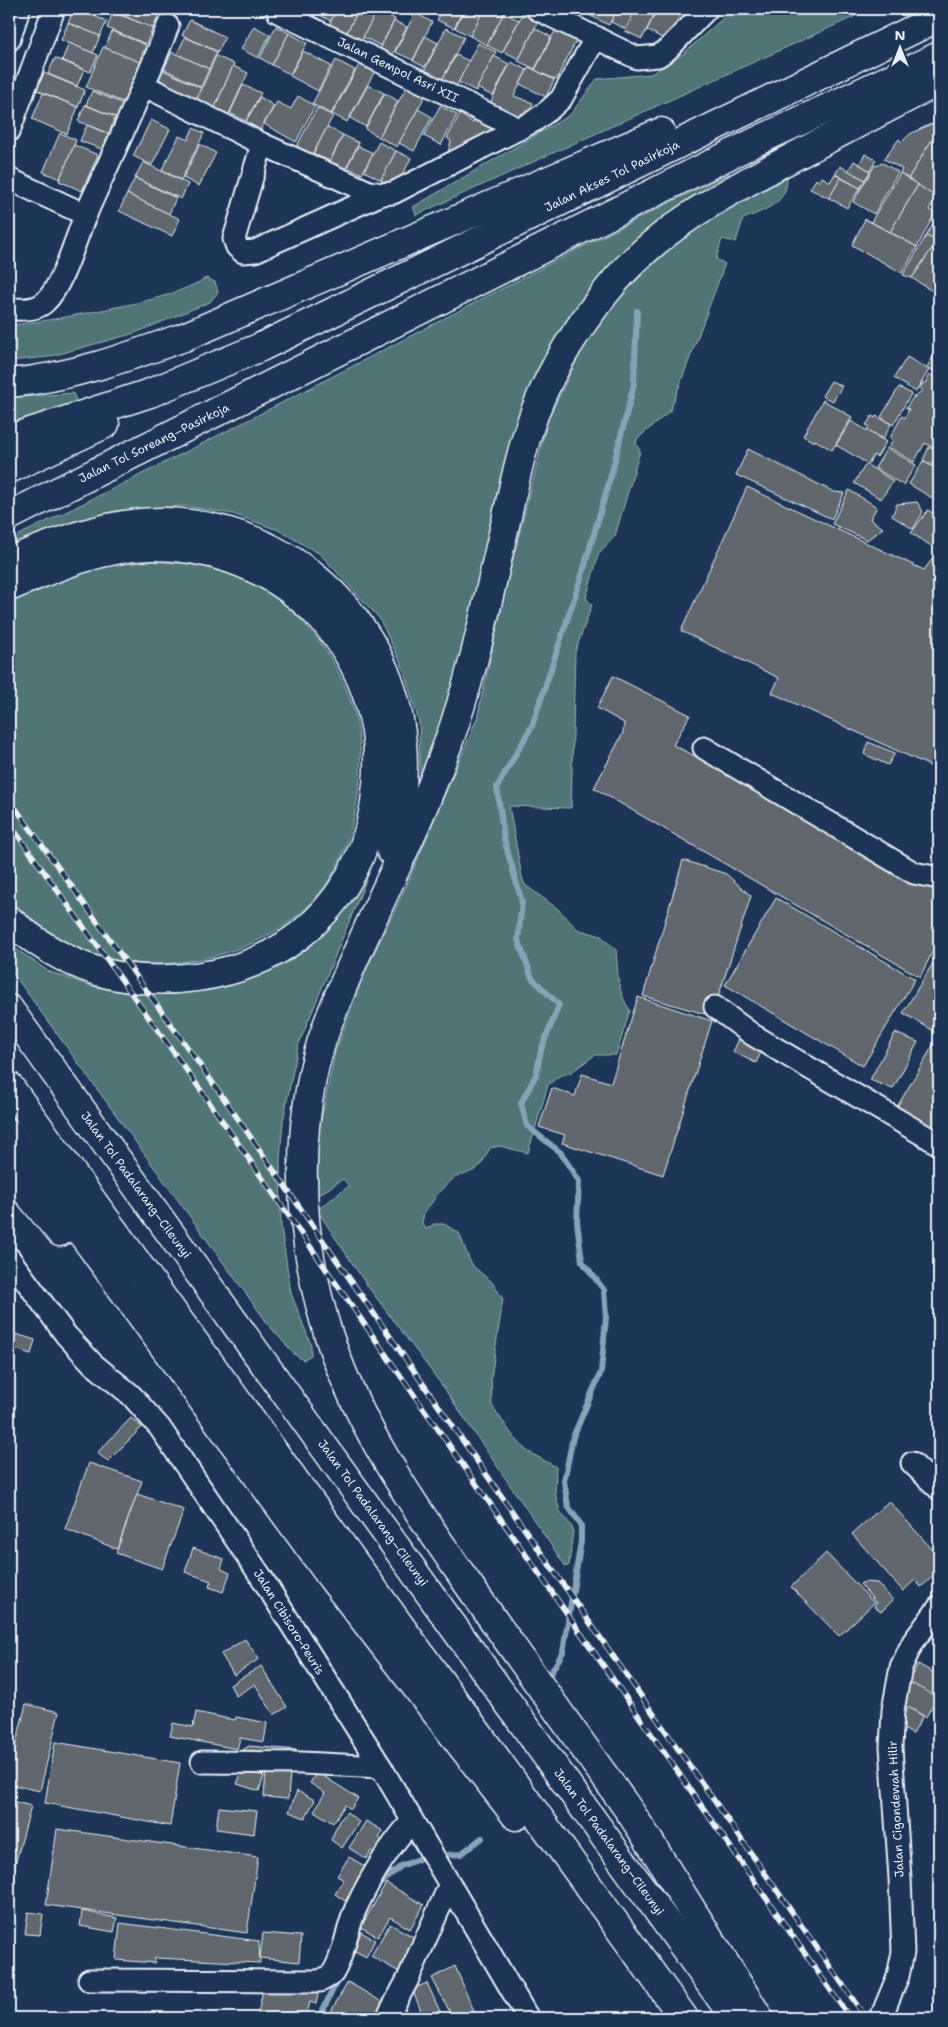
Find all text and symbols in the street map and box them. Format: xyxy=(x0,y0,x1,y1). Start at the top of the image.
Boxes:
north arrow xyxy=(876,22,926,72)
text: N xyxy=(894,26,906,44)
street label: Jalan Gempol Asri XII xyxy=(335,34,462,107)
street label: Jalan Akses Tol Pasirkoja xyxy=(542,136,682,216)
street label: Jalan Tol Soreang–Pasirkoja xyxy=(76,399,232,486)
street label: Jalan Tol Padalarang–Cileunyi xyxy=(77,1108,195,1262)
street label: Jalan Tol Padalarang–Cileunyi xyxy=(314,1436,432,1590)
street label: Jalan Cibisoro-Peuris xyxy=(250,1566,328,1678)
street label: Jalan Cigondewah Hilir xyxy=(884,1740,908,1878)
street label: Jalan Tol Padalarang–Cileunyi xyxy=(550,1765,668,1919)

